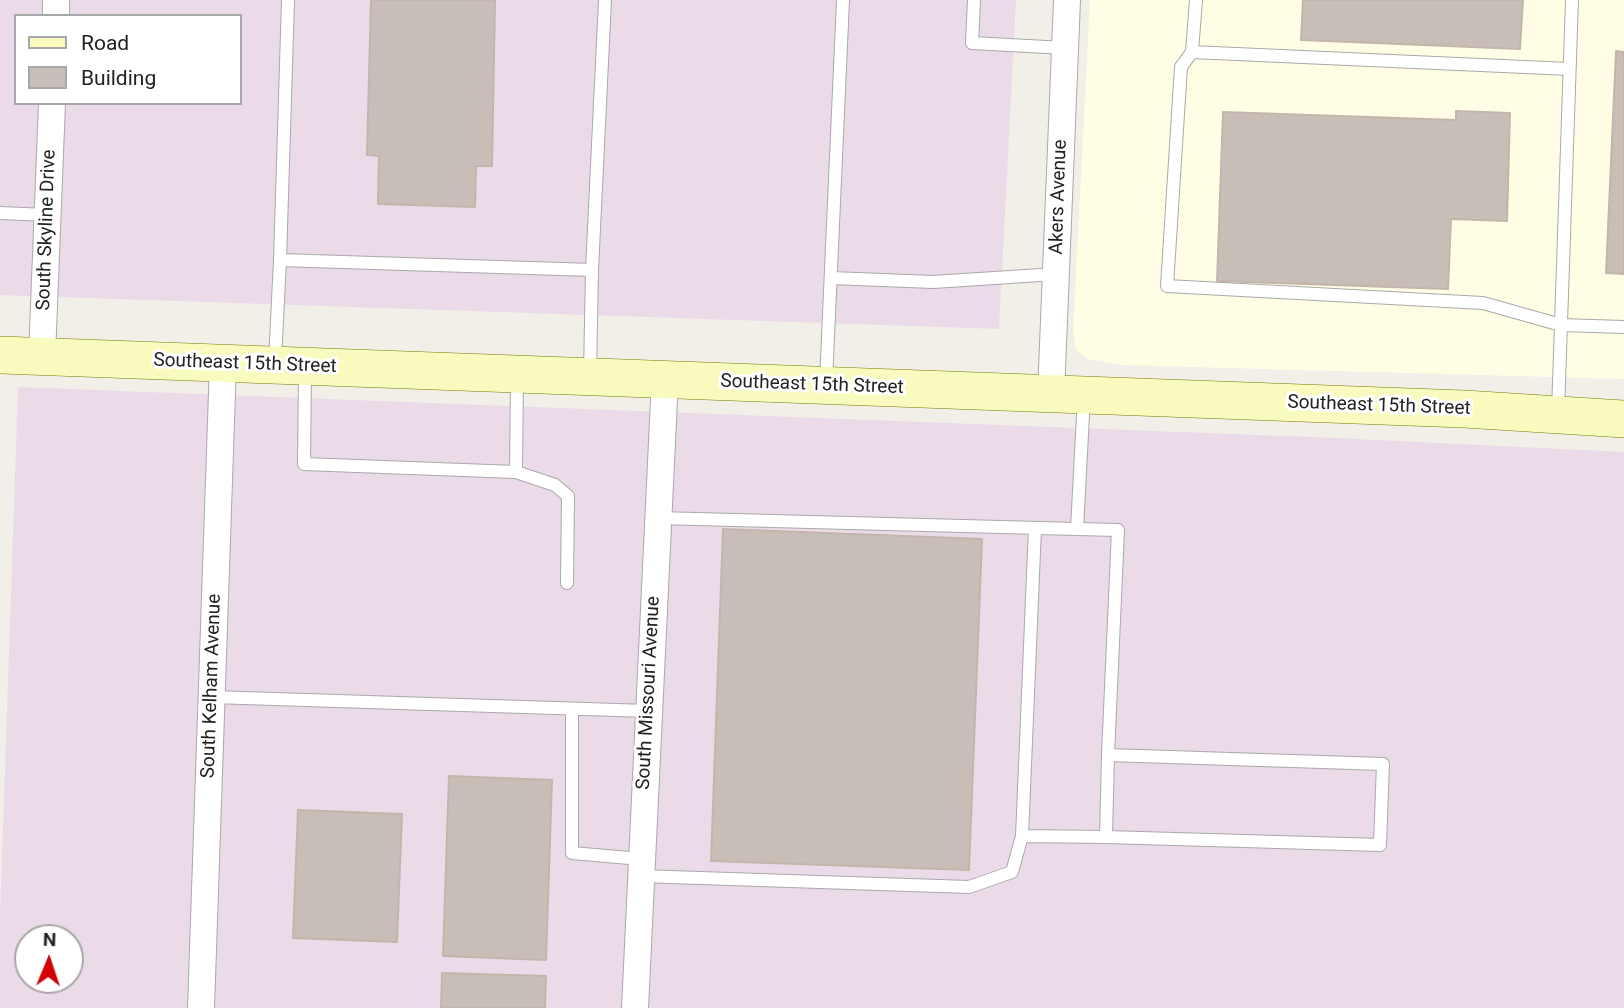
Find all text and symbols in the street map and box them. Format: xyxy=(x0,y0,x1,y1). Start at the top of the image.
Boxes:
legend xyxy=(14,14,242,105)
text: Road xyxy=(81,31,129,55)
text: Building xyxy=(81,66,156,90)
street label: Akers Avenue xyxy=(1046,139,1072,255)
street label: South Skyline Drive xyxy=(33,149,61,311)
street label: Southeast 15th Street xyxy=(153,349,337,379)
street label: Southeast 15th Street xyxy=(720,370,904,400)
street label: Southeast 15th Street xyxy=(1287,391,1471,421)
street label: South Kelham Avenue xyxy=(197,593,227,779)
street label: South Missouri Avenue xyxy=(633,596,665,790)
north arrow xyxy=(14,924,84,994)
text: N xyxy=(43,928,57,951)

